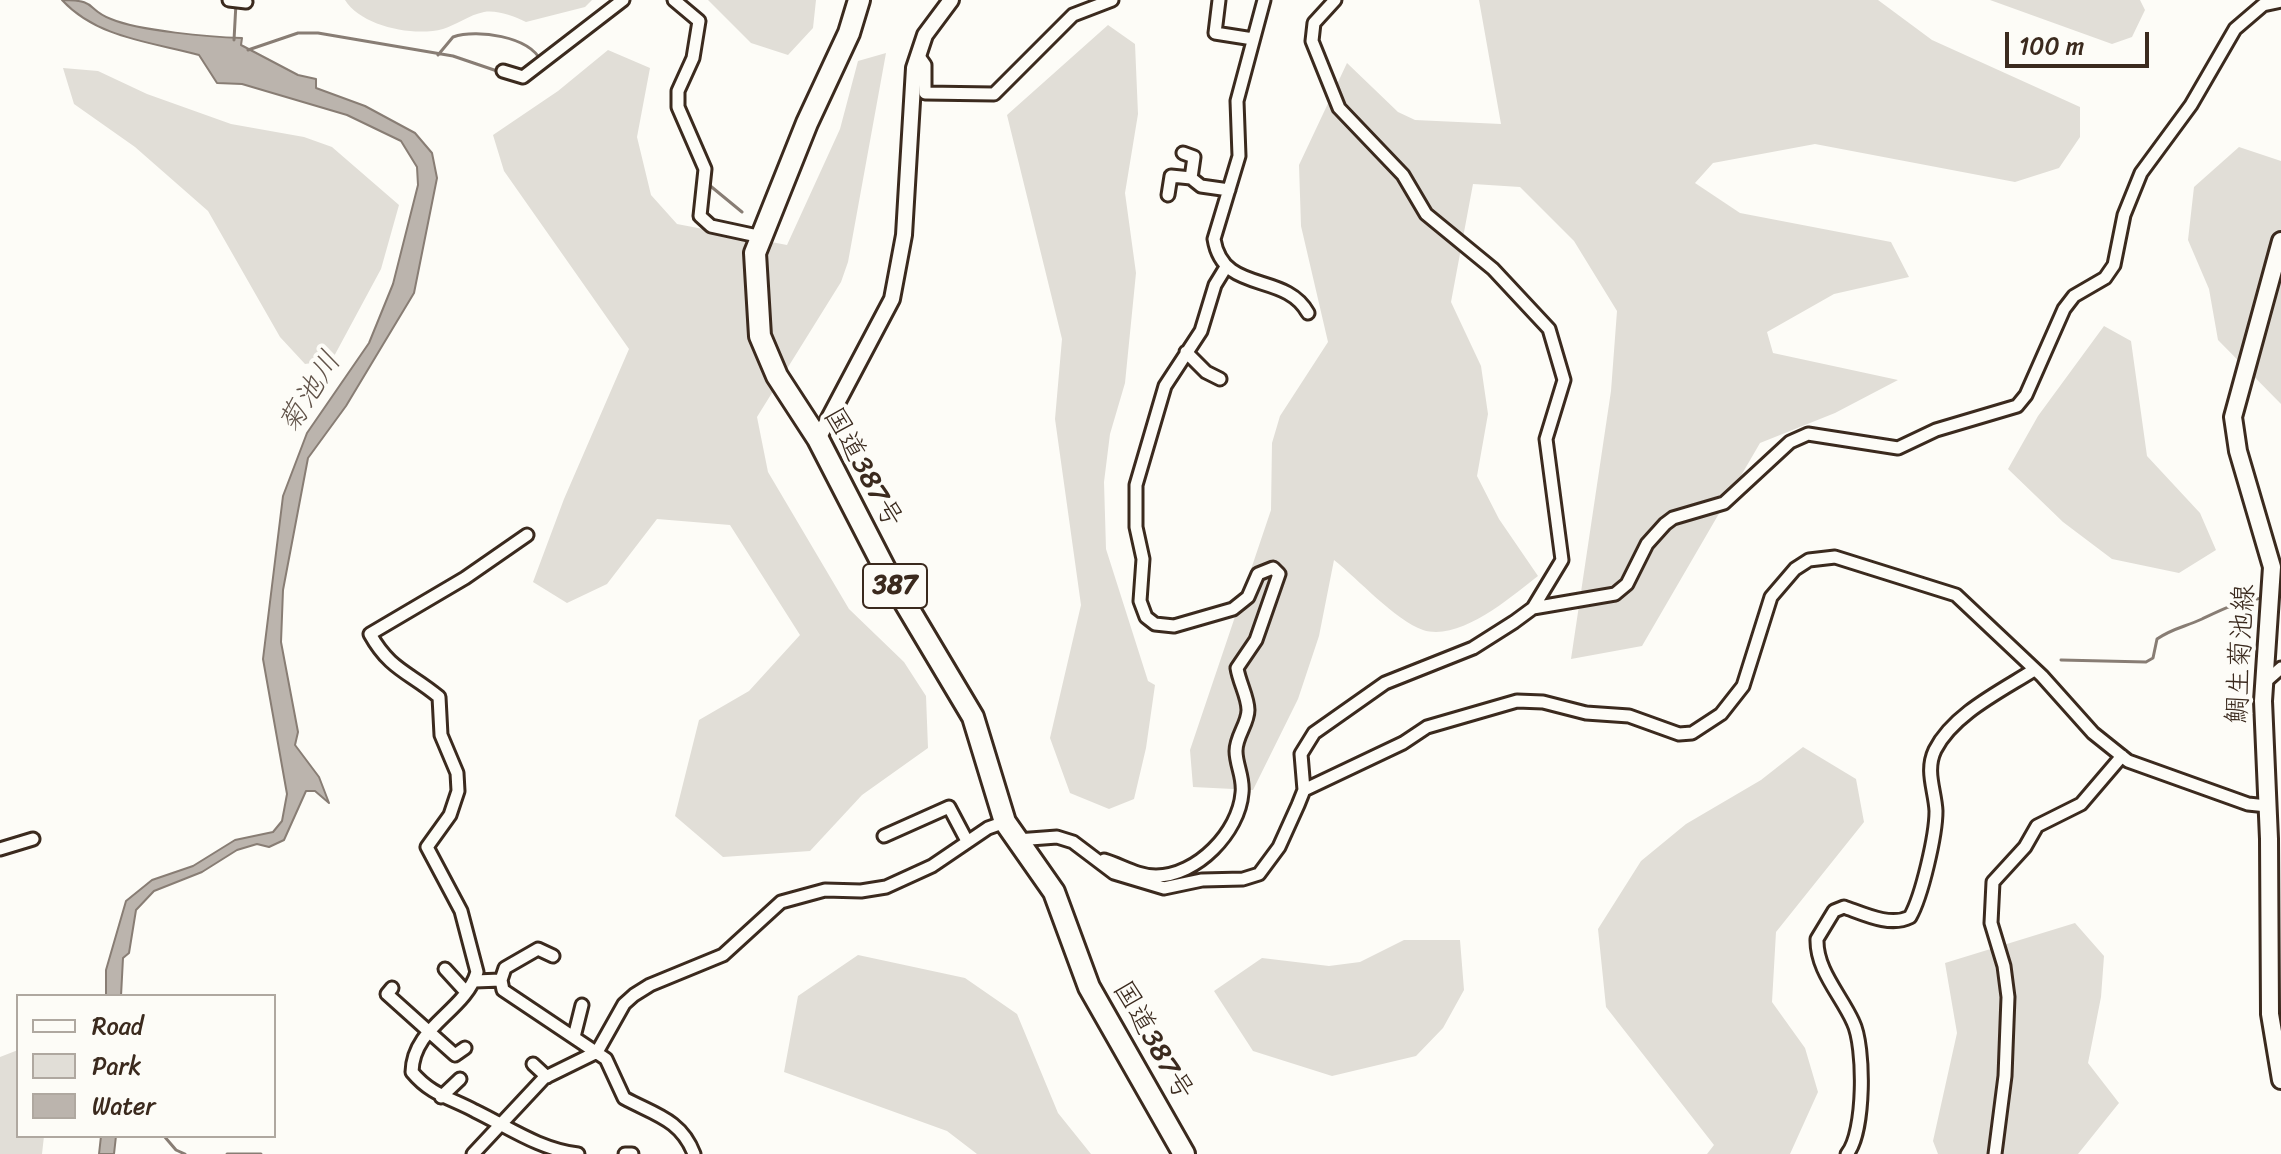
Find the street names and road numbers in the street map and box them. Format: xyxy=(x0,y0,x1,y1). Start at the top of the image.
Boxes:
street label: 国道387号 xyxy=(815,402,909,534)
road number: 387 xyxy=(863,564,927,608)
street label: 鯛生菊池線 xyxy=(2222,583,2262,725)
street label: 国道387号 xyxy=(1104,975,1200,1107)

